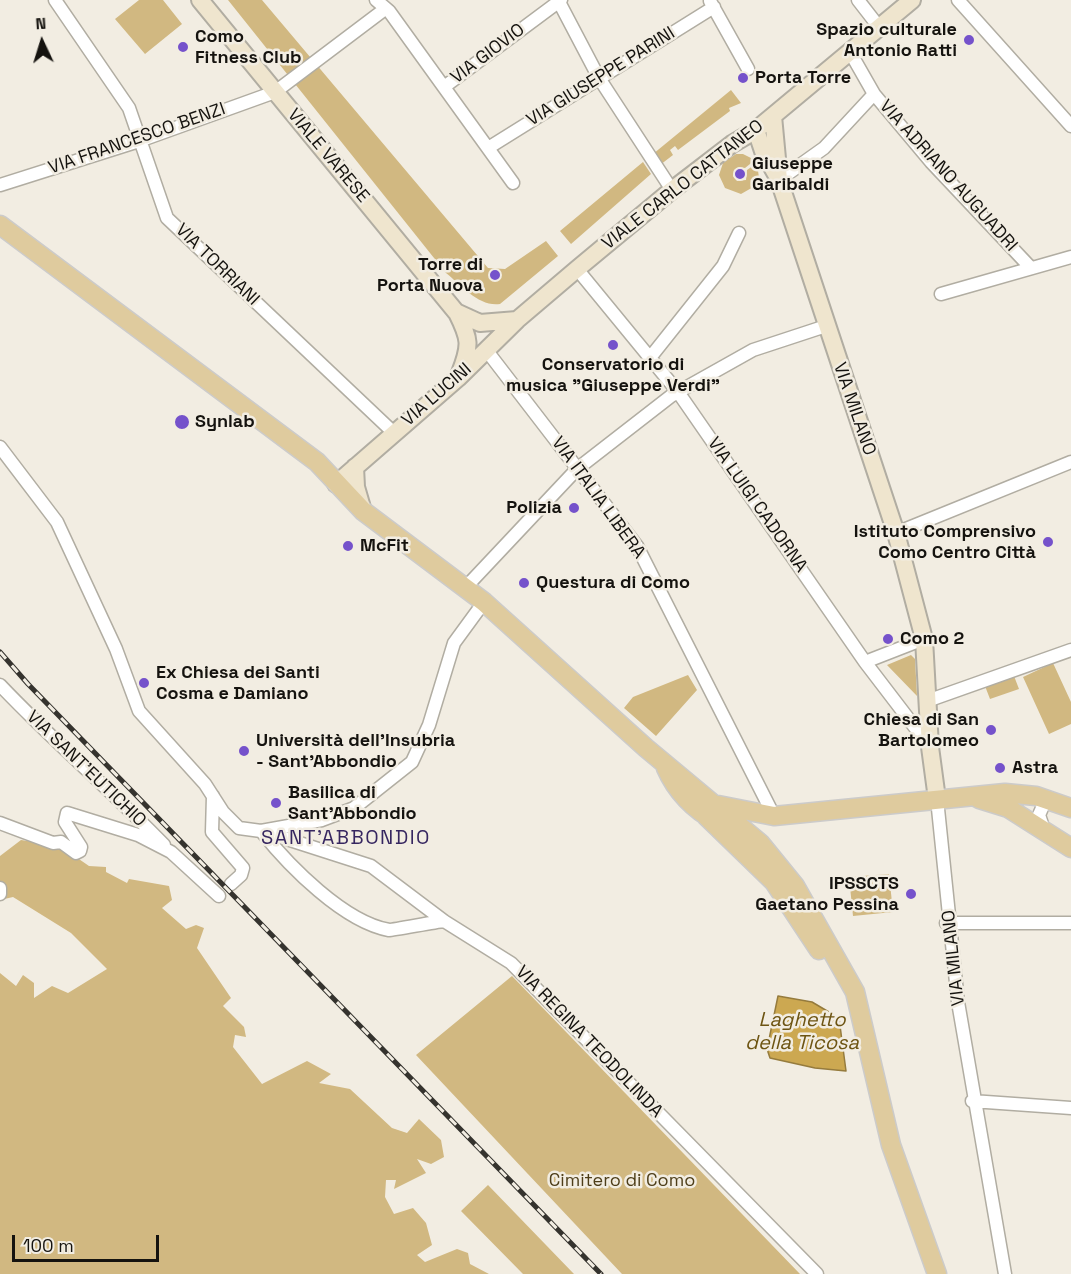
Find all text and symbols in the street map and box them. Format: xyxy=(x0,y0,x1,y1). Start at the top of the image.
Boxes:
north arrow xyxy=(12,12,72,72)
text: N xyxy=(35,13,47,34)
street label: VIA GIOVIO xyxy=(447,19,529,89)
place label: Spazio culturale Antonio Ratti xyxy=(816,19,957,62)
street label: VIA GIUSEPPE PARINI xyxy=(523,23,679,131)
place label: Como Fitness Club xyxy=(195,26,301,68)
marker: Spazio culturale Antonio Ratti xyxy=(962,33,976,47)
marker: Como Fitness Club xyxy=(176,40,190,54)
place label: Porta Torre xyxy=(755,67,851,89)
marker: Porta Torre xyxy=(736,71,750,85)
street label: VIA ADRIANO AUGUADRI xyxy=(874,96,1022,256)
street label: VIA FRANCESCO BENZI xyxy=(46,99,228,179)
street label: VIALE VARESE xyxy=(283,105,373,207)
street label: VIALE CARLO CATTANEO xyxy=(598,115,768,255)
place label: Giuseppe Garibaldi xyxy=(752,153,833,195)
marker: Giuseppe Garibaldi xyxy=(733,167,747,181)
street label: VIA TORRIANI xyxy=(171,220,263,310)
place label: Torre di Porta Nuova xyxy=(377,254,483,296)
marker: Torre di Porta Nuova xyxy=(488,268,502,282)
marker: Conservatorio di musica "Giuseppe Verdi" xyxy=(606,338,620,352)
place label: Conservatorio di musica "Giuseppe Verdi" xyxy=(506,354,720,397)
street label: VIA LUCINI xyxy=(398,359,476,431)
street label: VIA MILANO xyxy=(828,360,880,458)
place label: Synlab xyxy=(195,411,255,433)
marker: Synlab xyxy=(173,413,191,431)
street label: VIA ITALIA LIBERA xyxy=(546,433,650,563)
street label: VIA LUIGI CADORNA xyxy=(702,433,812,577)
place label: Polizia xyxy=(506,497,562,519)
marker: Polizia xyxy=(567,501,581,515)
place label: Istituto Comprensivo Como Centro Città xyxy=(854,521,1036,564)
place label: McFit xyxy=(360,535,409,557)
marker: Istituto Comprensivo Como Centro Città xyxy=(1041,535,1055,549)
marker: McFit xyxy=(341,539,355,553)
place label: Questura di Como xyxy=(536,572,690,594)
marker: Questura di Como xyxy=(517,576,531,590)
place label: Como 2 xyxy=(900,628,964,650)
marker: Como 2 xyxy=(881,632,895,646)
place label: Ex Chiesa dei Santi Cosma e Damiano xyxy=(156,662,320,704)
marker: Ex Chiesa dei Santi Cosma e Damiano xyxy=(137,676,151,690)
street label: VIA SANT'EUTICHIO xyxy=(22,706,150,832)
place label: Chiesa di San Bartolomeo xyxy=(864,709,979,752)
marker: Chiesa di San Bartolomeo xyxy=(984,723,998,737)
place label: Università dell'Insubria - Sant'Abbondio xyxy=(256,730,455,772)
marker: Università dell'Insubria - Sant'Abbondio xyxy=(237,744,251,758)
place label: Astra xyxy=(1012,757,1058,779)
marker: Astra xyxy=(993,761,1007,775)
place label: Basilica di Sant'Abbondio xyxy=(288,782,416,824)
marker: Basilica di Sant'Abbondio xyxy=(269,796,283,810)
district label: SANT'ABBONDIO xyxy=(261,827,431,851)
place label: IPSSCTS Gaetano Pessina xyxy=(755,873,899,916)
marker: IPSSCTS Gaetano Pessina xyxy=(904,887,918,901)
street label: VIA MILANO xyxy=(938,909,970,1007)
street label: VIA REGINA TEODOLINDA xyxy=(511,962,667,1122)
water label: Laghetto della Ticosa xyxy=(745,1009,859,1056)
park label: Cimitero di Como xyxy=(549,1170,695,1192)
scale bar xyxy=(15,1223,162,1261)
text: 100 m xyxy=(23,1234,74,1257)

